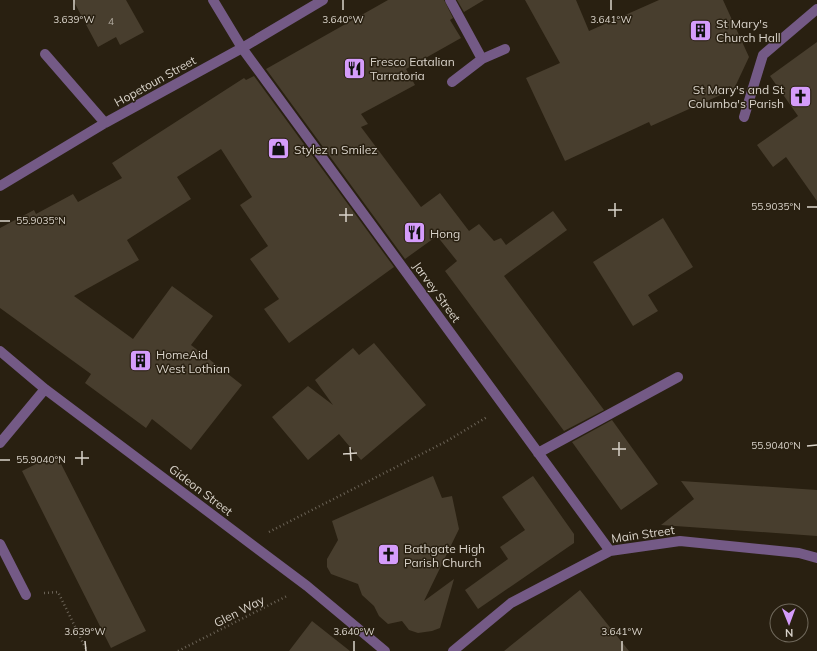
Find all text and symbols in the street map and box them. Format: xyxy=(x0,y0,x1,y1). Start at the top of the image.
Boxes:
text: 3.639°W xyxy=(53,13,95,26)
text: 3.640°W xyxy=(322,13,364,26)
text: 3.641°W xyxy=(590,13,632,26)
house number: 4 xyxy=(108,15,114,28)
place label: St Mary's Church Hall xyxy=(716,16,781,45)
building icon: St Mary's Church Hall xyxy=(688,17,714,43)
street label: Hopetoun Street xyxy=(112,52,198,110)
place label: Fresco Eatalian Tarratoria xyxy=(370,54,455,83)
restaurant icon: Fresco Eatalian Tarratoria xyxy=(342,55,368,81)
place label: St Mary's and St Columba's Parish xyxy=(688,82,784,111)
church icon: St Mary's and St Columba's Parish xyxy=(787,83,813,109)
shop icon: Stylez n Smilez xyxy=(265,136,291,162)
place label: Stylez n Smilez xyxy=(294,142,377,157)
text: 55.9035°N xyxy=(751,200,801,213)
text: 55.9035°N xyxy=(16,214,66,227)
restaurant icon: Hong xyxy=(402,220,428,246)
place label: Hong xyxy=(430,226,460,241)
street label: Jarvey Street xyxy=(410,259,464,325)
place label: HomeAid West Lothian xyxy=(156,347,230,376)
building icon: HomeAid West Lothian xyxy=(128,348,154,374)
text: 55.9040°N xyxy=(751,439,801,452)
text: 55.9040°N xyxy=(16,453,66,466)
street label: Gideon Street xyxy=(166,461,236,519)
street label: Main Street xyxy=(610,522,676,546)
place label: Bathgate High Parish Church xyxy=(404,541,485,570)
church icon: Bathgate High Parish Church xyxy=(375,542,401,568)
street label: Glen Way xyxy=(211,592,267,630)
north arrow xyxy=(769,603,809,643)
text: 3.639°W xyxy=(64,625,106,638)
text: 3.640°W xyxy=(333,625,375,638)
text: 3.641°W xyxy=(601,625,643,638)
text: N xyxy=(785,626,793,640)

